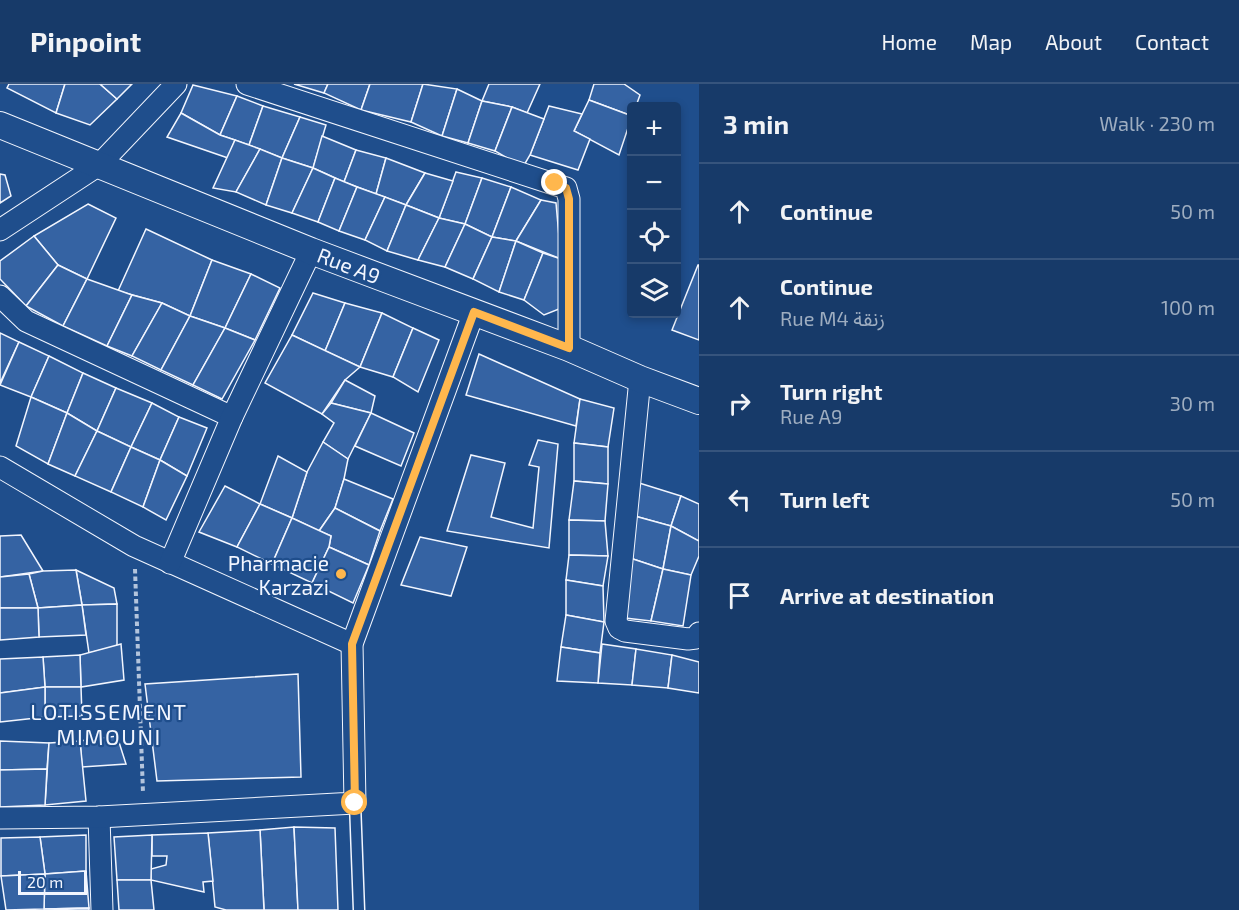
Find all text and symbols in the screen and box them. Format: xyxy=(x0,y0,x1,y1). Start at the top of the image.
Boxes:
text: Pinpoint xyxy=(30,24,141,58)
text: Home xyxy=(881,29,937,54)
text: Map xyxy=(970,29,1012,54)
text: About xyxy=(1045,29,1102,54)
text: Contact xyxy=(1135,29,1209,54)
map controls xyxy=(627,102,681,318)
button: + xyxy=(627,102,681,156)
text: 3 min xyxy=(723,108,789,139)
text: Walk · 230 m xyxy=(1099,111,1215,135)
button: − xyxy=(627,156,681,210)
route end xyxy=(541,169,567,195)
icon: ahead xyxy=(723,195,756,228)
text: Continue xyxy=(780,198,873,224)
text: 50 m xyxy=(1170,199,1215,223)
button: locate xyxy=(627,210,681,264)
street label: Rue A9 xyxy=(314,242,384,288)
button: layers xyxy=(627,264,681,318)
text: Continue xyxy=(780,273,873,299)
icon: ahead xyxy=(723,291,756,324)
text: 100 m xyxy=(1161,295,1215,319)
text: Rue M4 زنقة xyxy=(780,306,885,330)
text: Turn right xyxy=(780,378,882,404)
icon: right xyxy=(723,387,756,420)
text: 30 m xyxy=(1170,391,1215,415)
text: Rue A9 xyxy=(780,404,842,428)
icon: left xyxy=(723,483,756,516)
text: Turn left xyxy=(780,486,869,512)
text: 50 m xyxy=(1170,487,1215,511)
place label: Pharmacie Karzazi xyxy=(228,550,329,599)
marker: Pharmacie Karzazi xyxy=(334,567,348,581)
icon: arrive xyxy=(723,579,756,612)
text: Arrive at destination xyxy=(780,582,994,608)
district label: LOTISSEMENT MIMOUNI xyxy=(30,698,188,749)
route start xyxy=(341,789,367,815)
scale bar xyxy=(18,868,87,896)
text: 20 m xyxy=(27,872,63,891)

